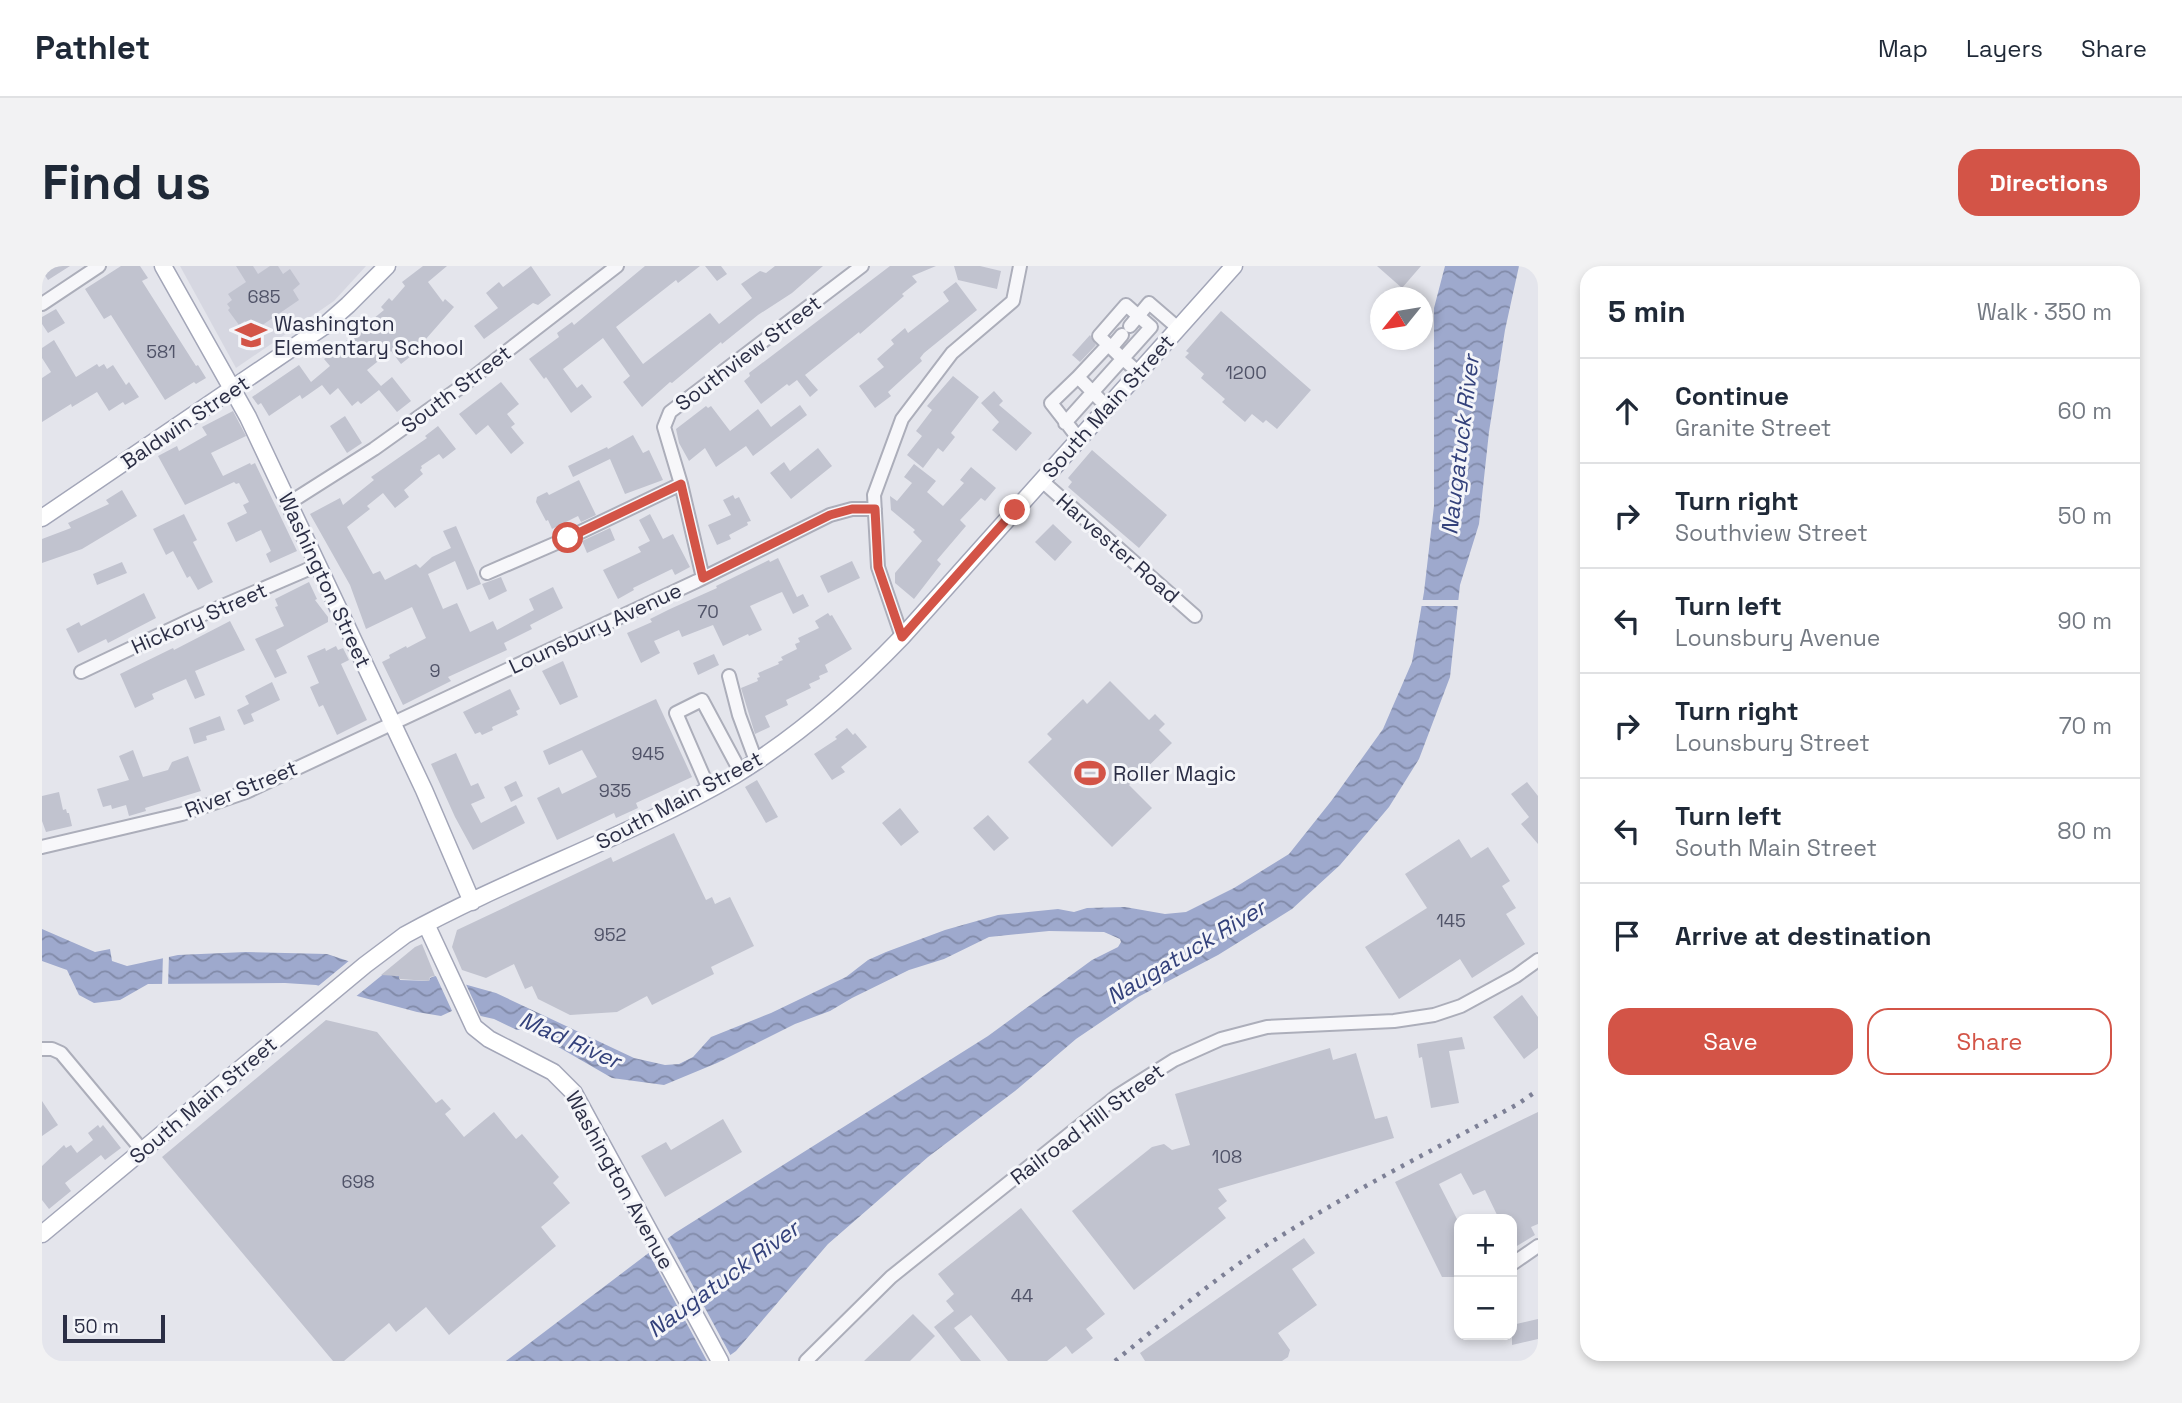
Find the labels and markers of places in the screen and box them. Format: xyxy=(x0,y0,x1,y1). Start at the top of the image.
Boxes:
place label: Washington Elementary School xyxy=(274,310,464,361)
school or university icon: Washington Elementary School xyxy=(234,318,268,352)
sports icon: Roller Magic xyxy=(1073,756,1107,790)
place label: Roller Magic xyxy=(1113,760,1236,787)

